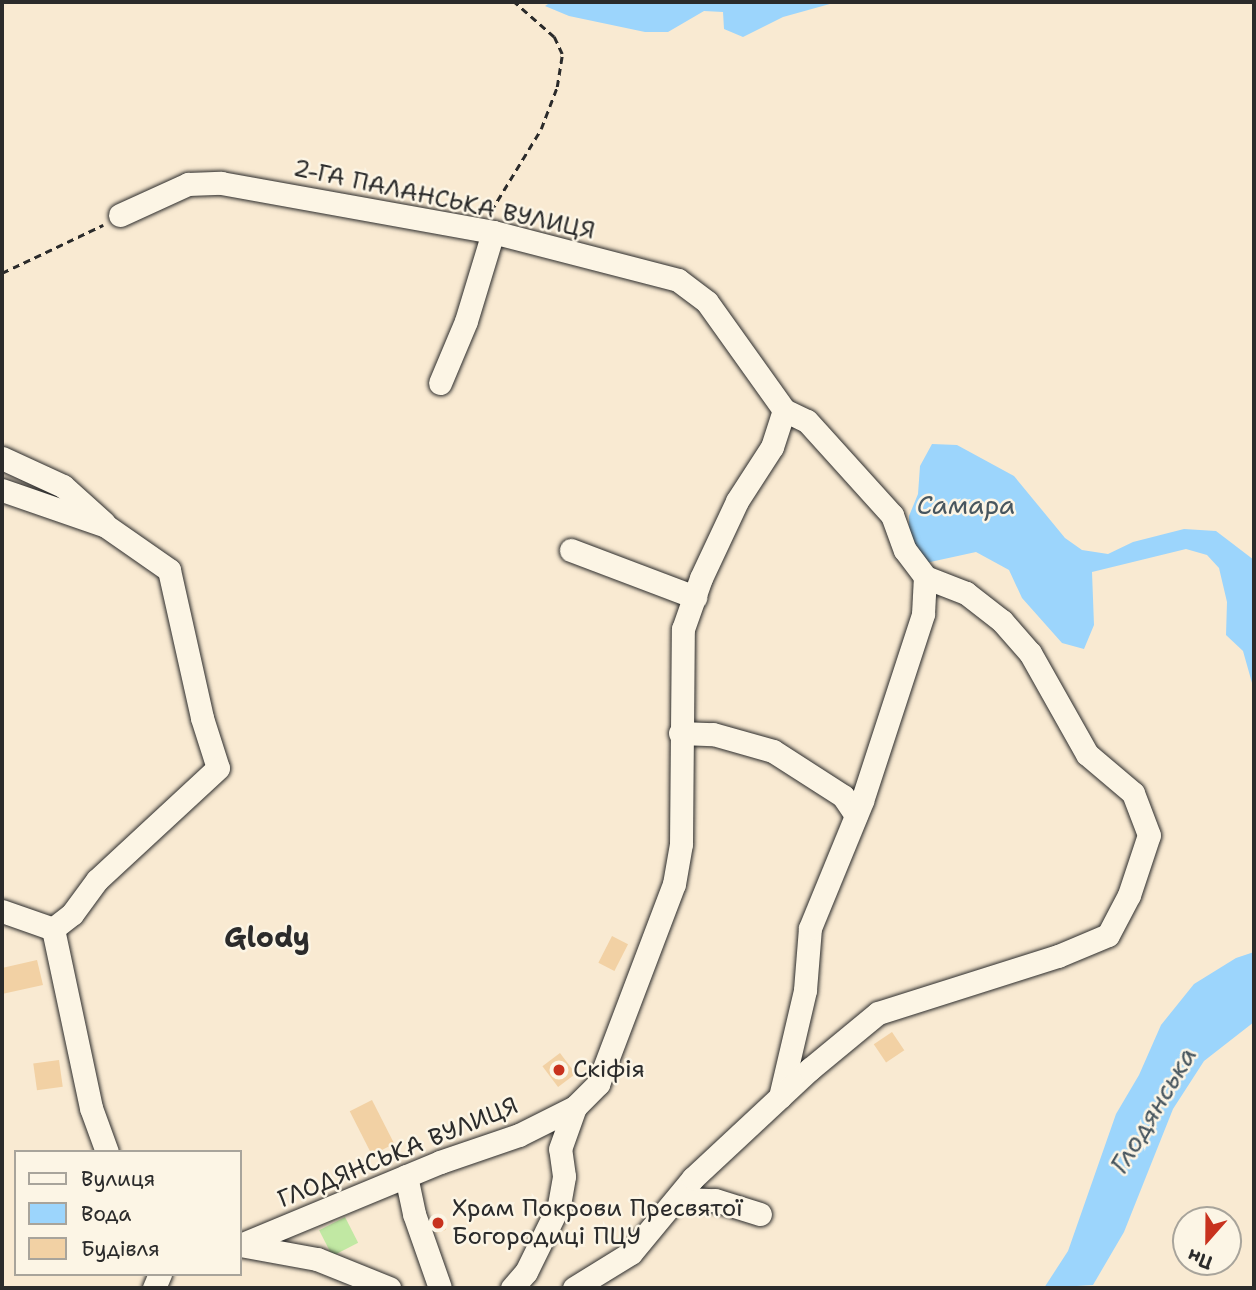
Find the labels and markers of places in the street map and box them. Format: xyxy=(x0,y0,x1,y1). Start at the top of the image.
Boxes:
place label: Скіфія xyxy=(573,1056,645,1084)
marker: Скіфія xyxy=(551,1062,567,1078)
place label: Храм Покрови Пресвятої Богородиці ПЦУ xyxy=(452,1195,743,1251)
marker: Храм Покрови Пресвятої Богородиці ПЦУ xyxy=(430,1215,446,1231)

